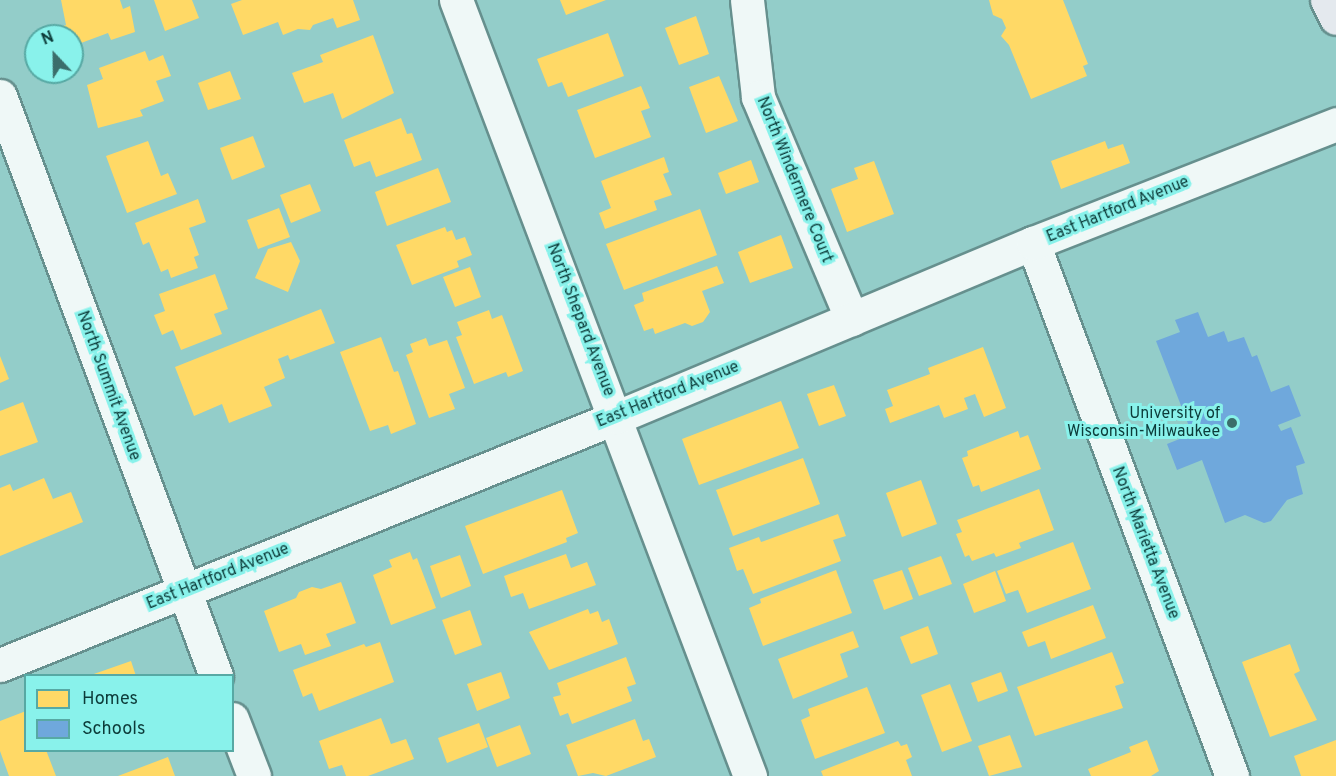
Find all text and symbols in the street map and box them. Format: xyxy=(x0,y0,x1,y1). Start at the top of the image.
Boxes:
north arrow xyxy=(24,24,84,84)
text: N xyxy=(39,28,57,51)
street label: North Windermere Court xyxy=(752,94,836,266)
street label: East Hartford Avenue xyxy=(1044,173,1192,247)
street label: North Shepard Avenue xyxy=(542,241,618,399)
street label: North Summit Avenue xyxy=(72,308,144,464)
street label: East Hartford Avenue xyxy=(594,358,742,432)
place label: University of Wisconsin-Milwaukee xyxy=(1067,404,1220,442)
marker: University of Wisconsin-Milwaukee xyxy=(1225,416,1239,430)
street label: North Marietta Avenue xyxy=(1107,464,1183,622)
street label: East Hartford Avenue xyxy=(144,540,292,614)
legend xyxy=(24,674,234,752)
text: Homes xyxy=(82,688,138,711)
text: Schools xyxy=(82,718,145,741)

